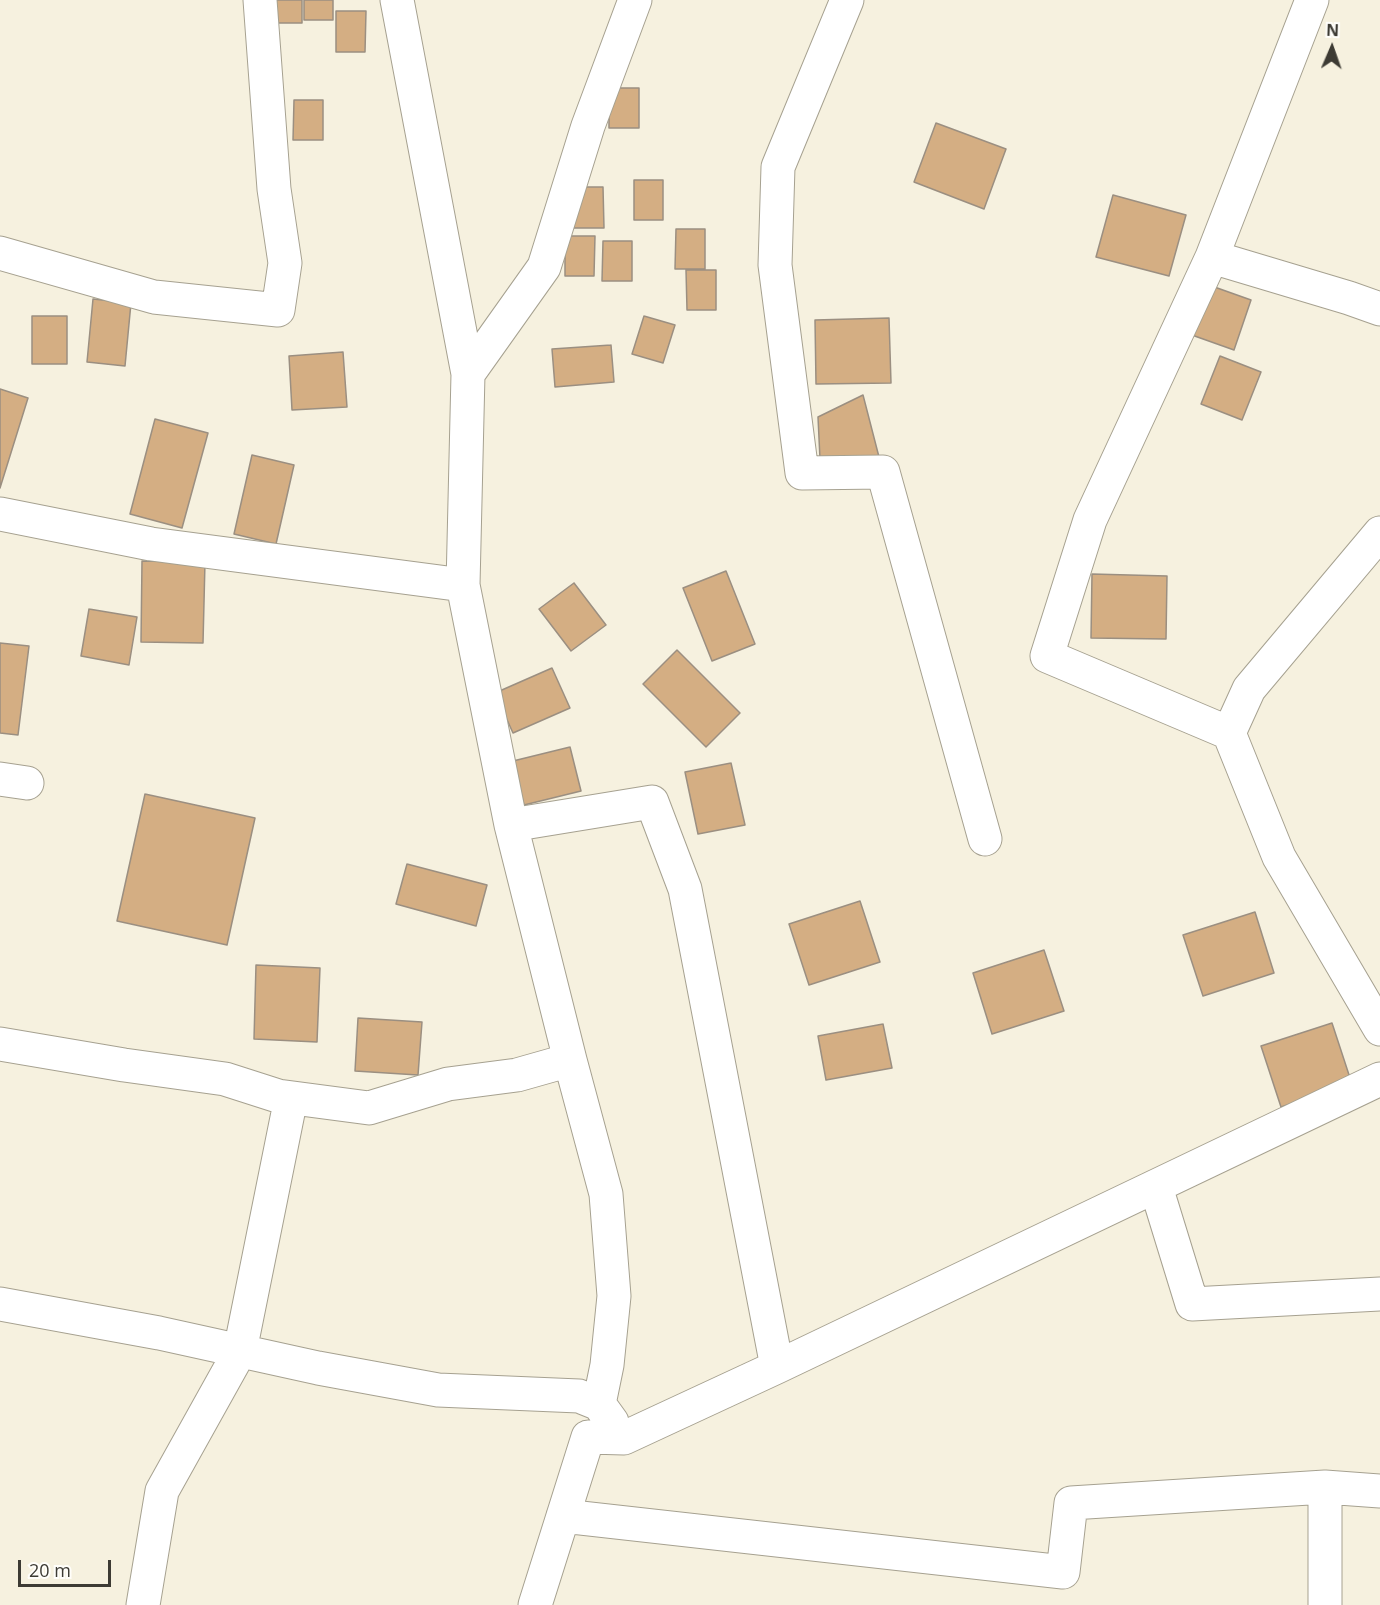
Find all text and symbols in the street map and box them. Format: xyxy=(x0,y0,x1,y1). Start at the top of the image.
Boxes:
north arrow xyxy=(1302,18,1362,78)
text: N xyxy=(1326,19,1340,41)
scale bar xyxy=(21,1548,114,1586)
text: 20 m xyxy=(29,1558,71,1582)

